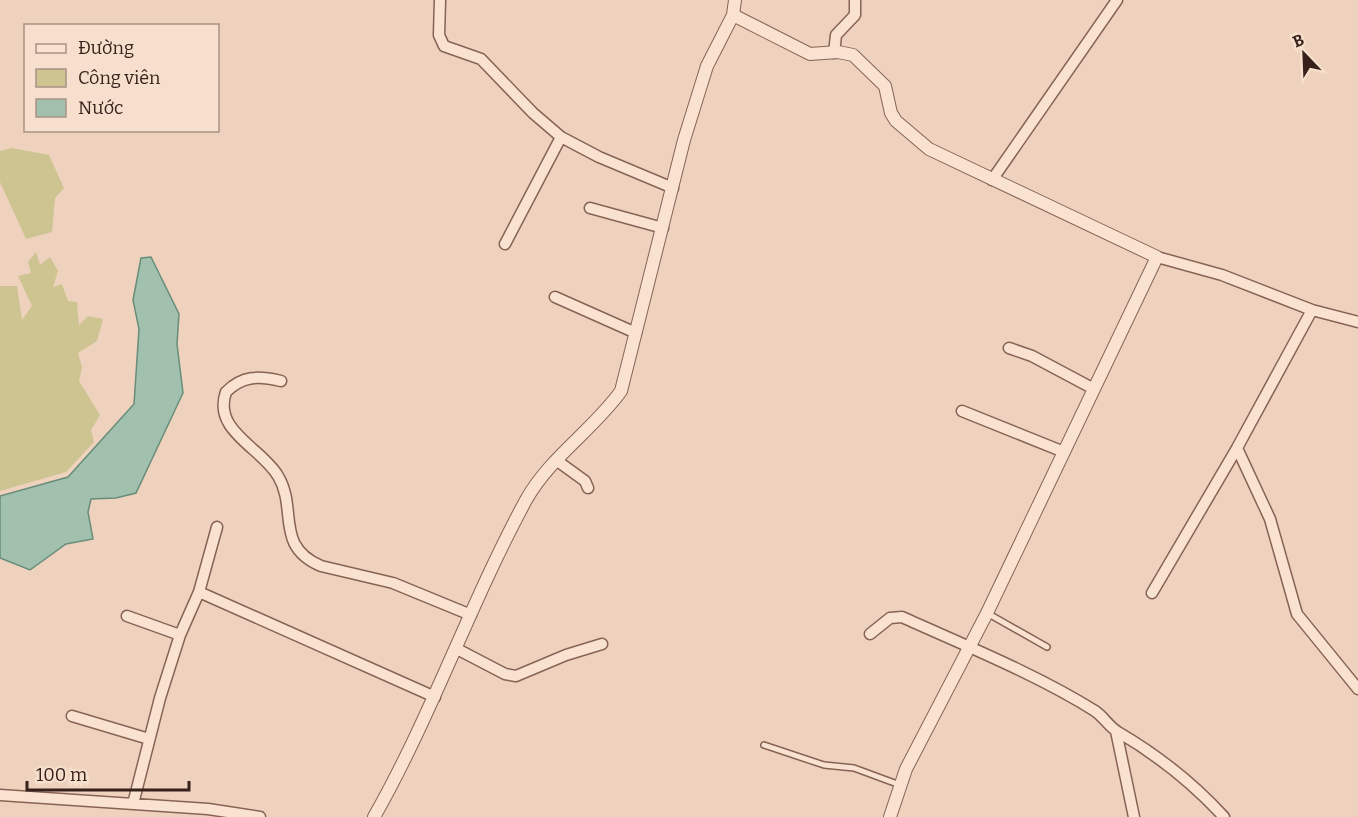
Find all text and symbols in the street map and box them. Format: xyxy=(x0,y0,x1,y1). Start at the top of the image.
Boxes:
legend xyxy=(24,24,219,132)
north arrow xyxy=(1274,24,1334,84)
text: B xyxy=(1290,30,1307,51)
text: Đường xyxy=(78,37,134,59)
text: Công viên xyxy=(78,67,161,89)
text: Nước xyxy=(78,97,123,119)
scale bar xyxy=(27,754,189,792)
text: 100 m xyxy=(36,764,87,786)

